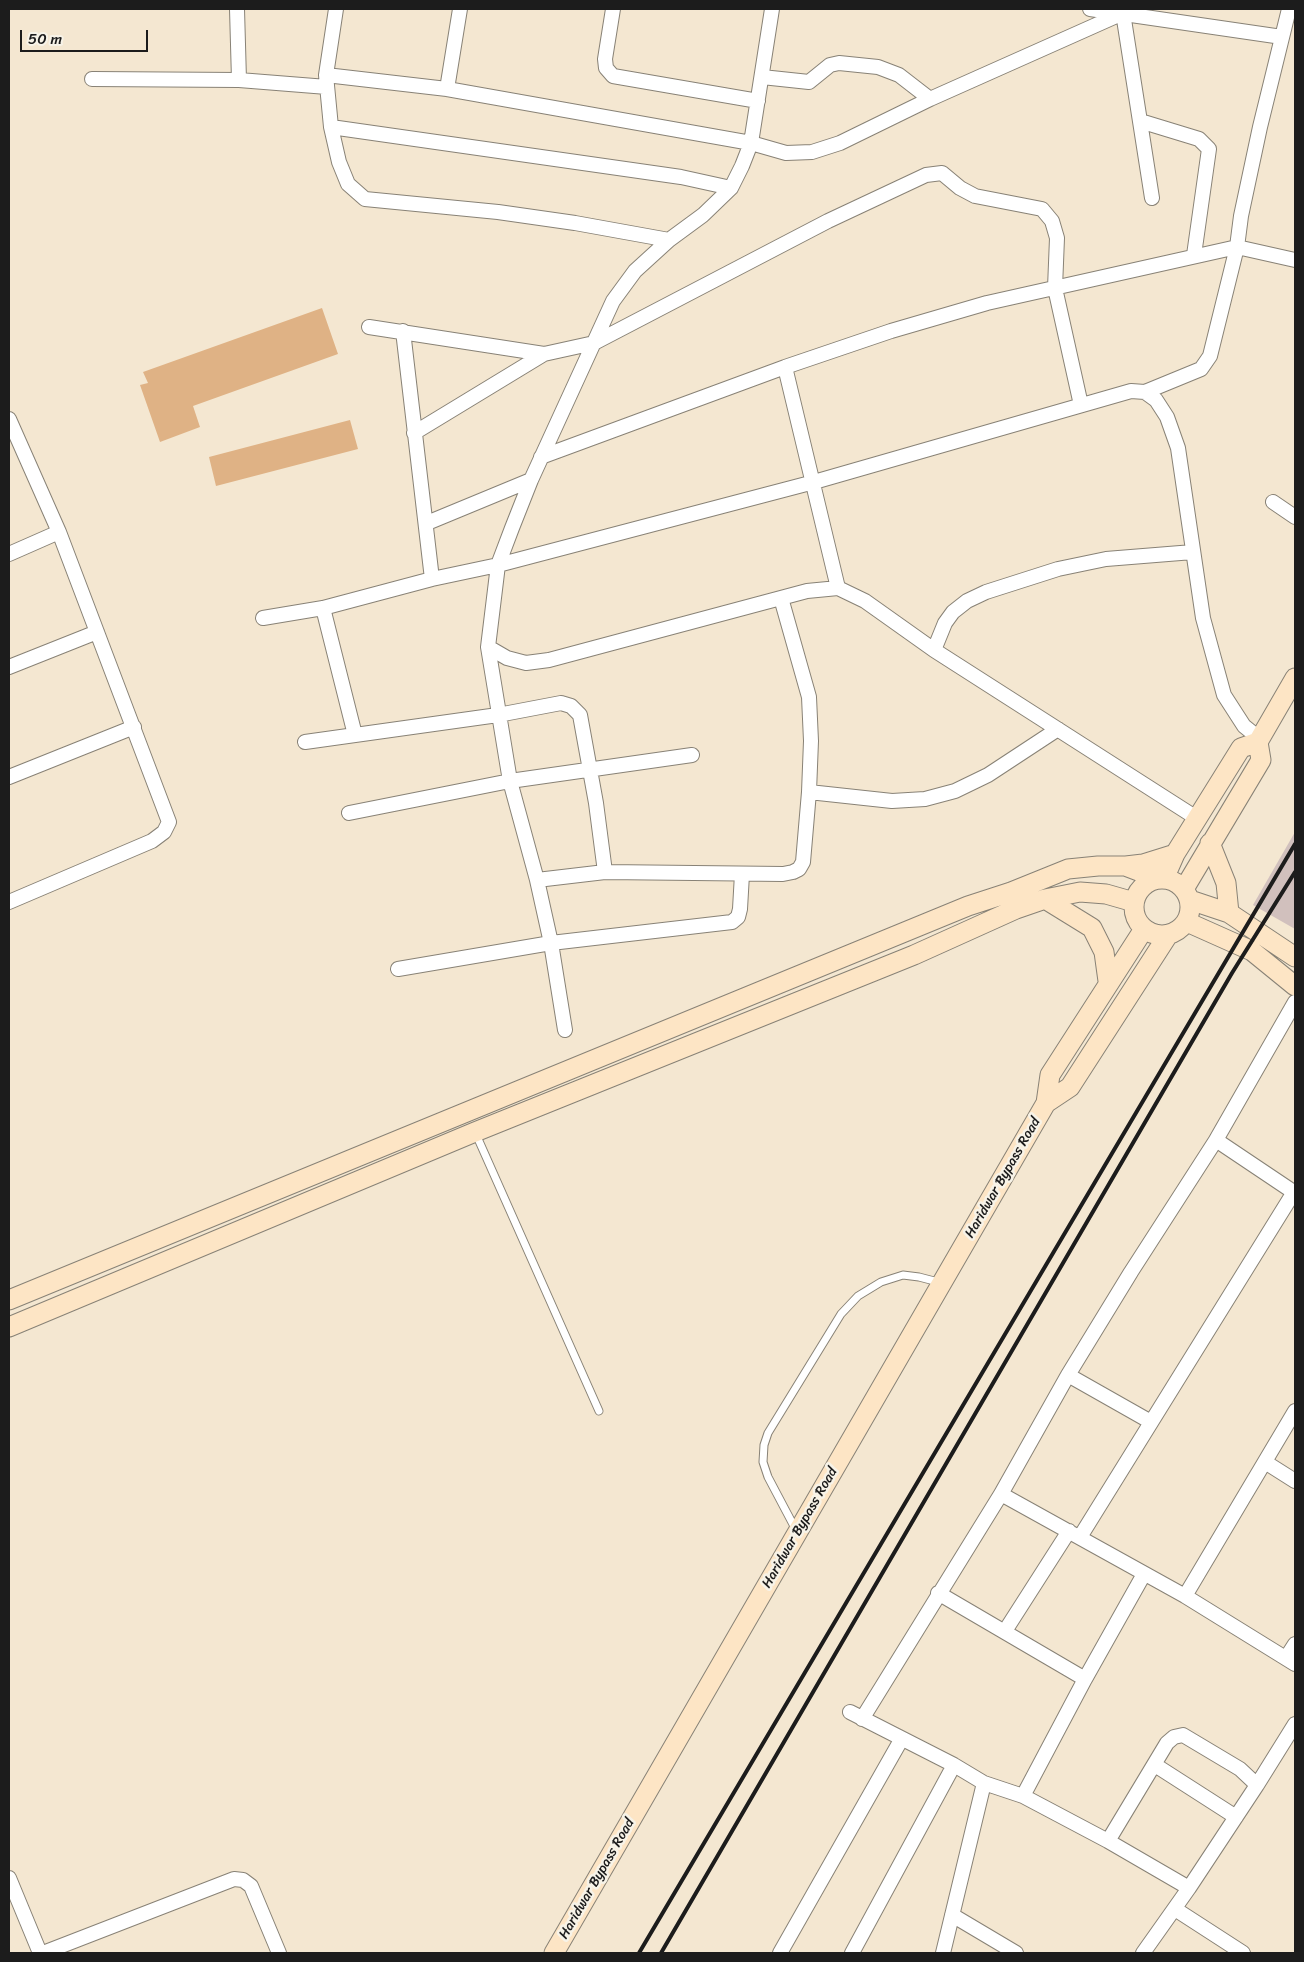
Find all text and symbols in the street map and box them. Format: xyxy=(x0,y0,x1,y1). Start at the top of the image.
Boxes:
scale bar xyxy=(22,20,150,52)
text: 50 m xyxy=(28,26,62,52)
street label: Haridwar Bypass Road xyxy=(962,1115,1044,1241)
street label: Haridwar Bypass Road xyxy=(759,1465,841,1591)
street label: Haridwar Bypass Road xyxy=(556,1816,638,1942)

